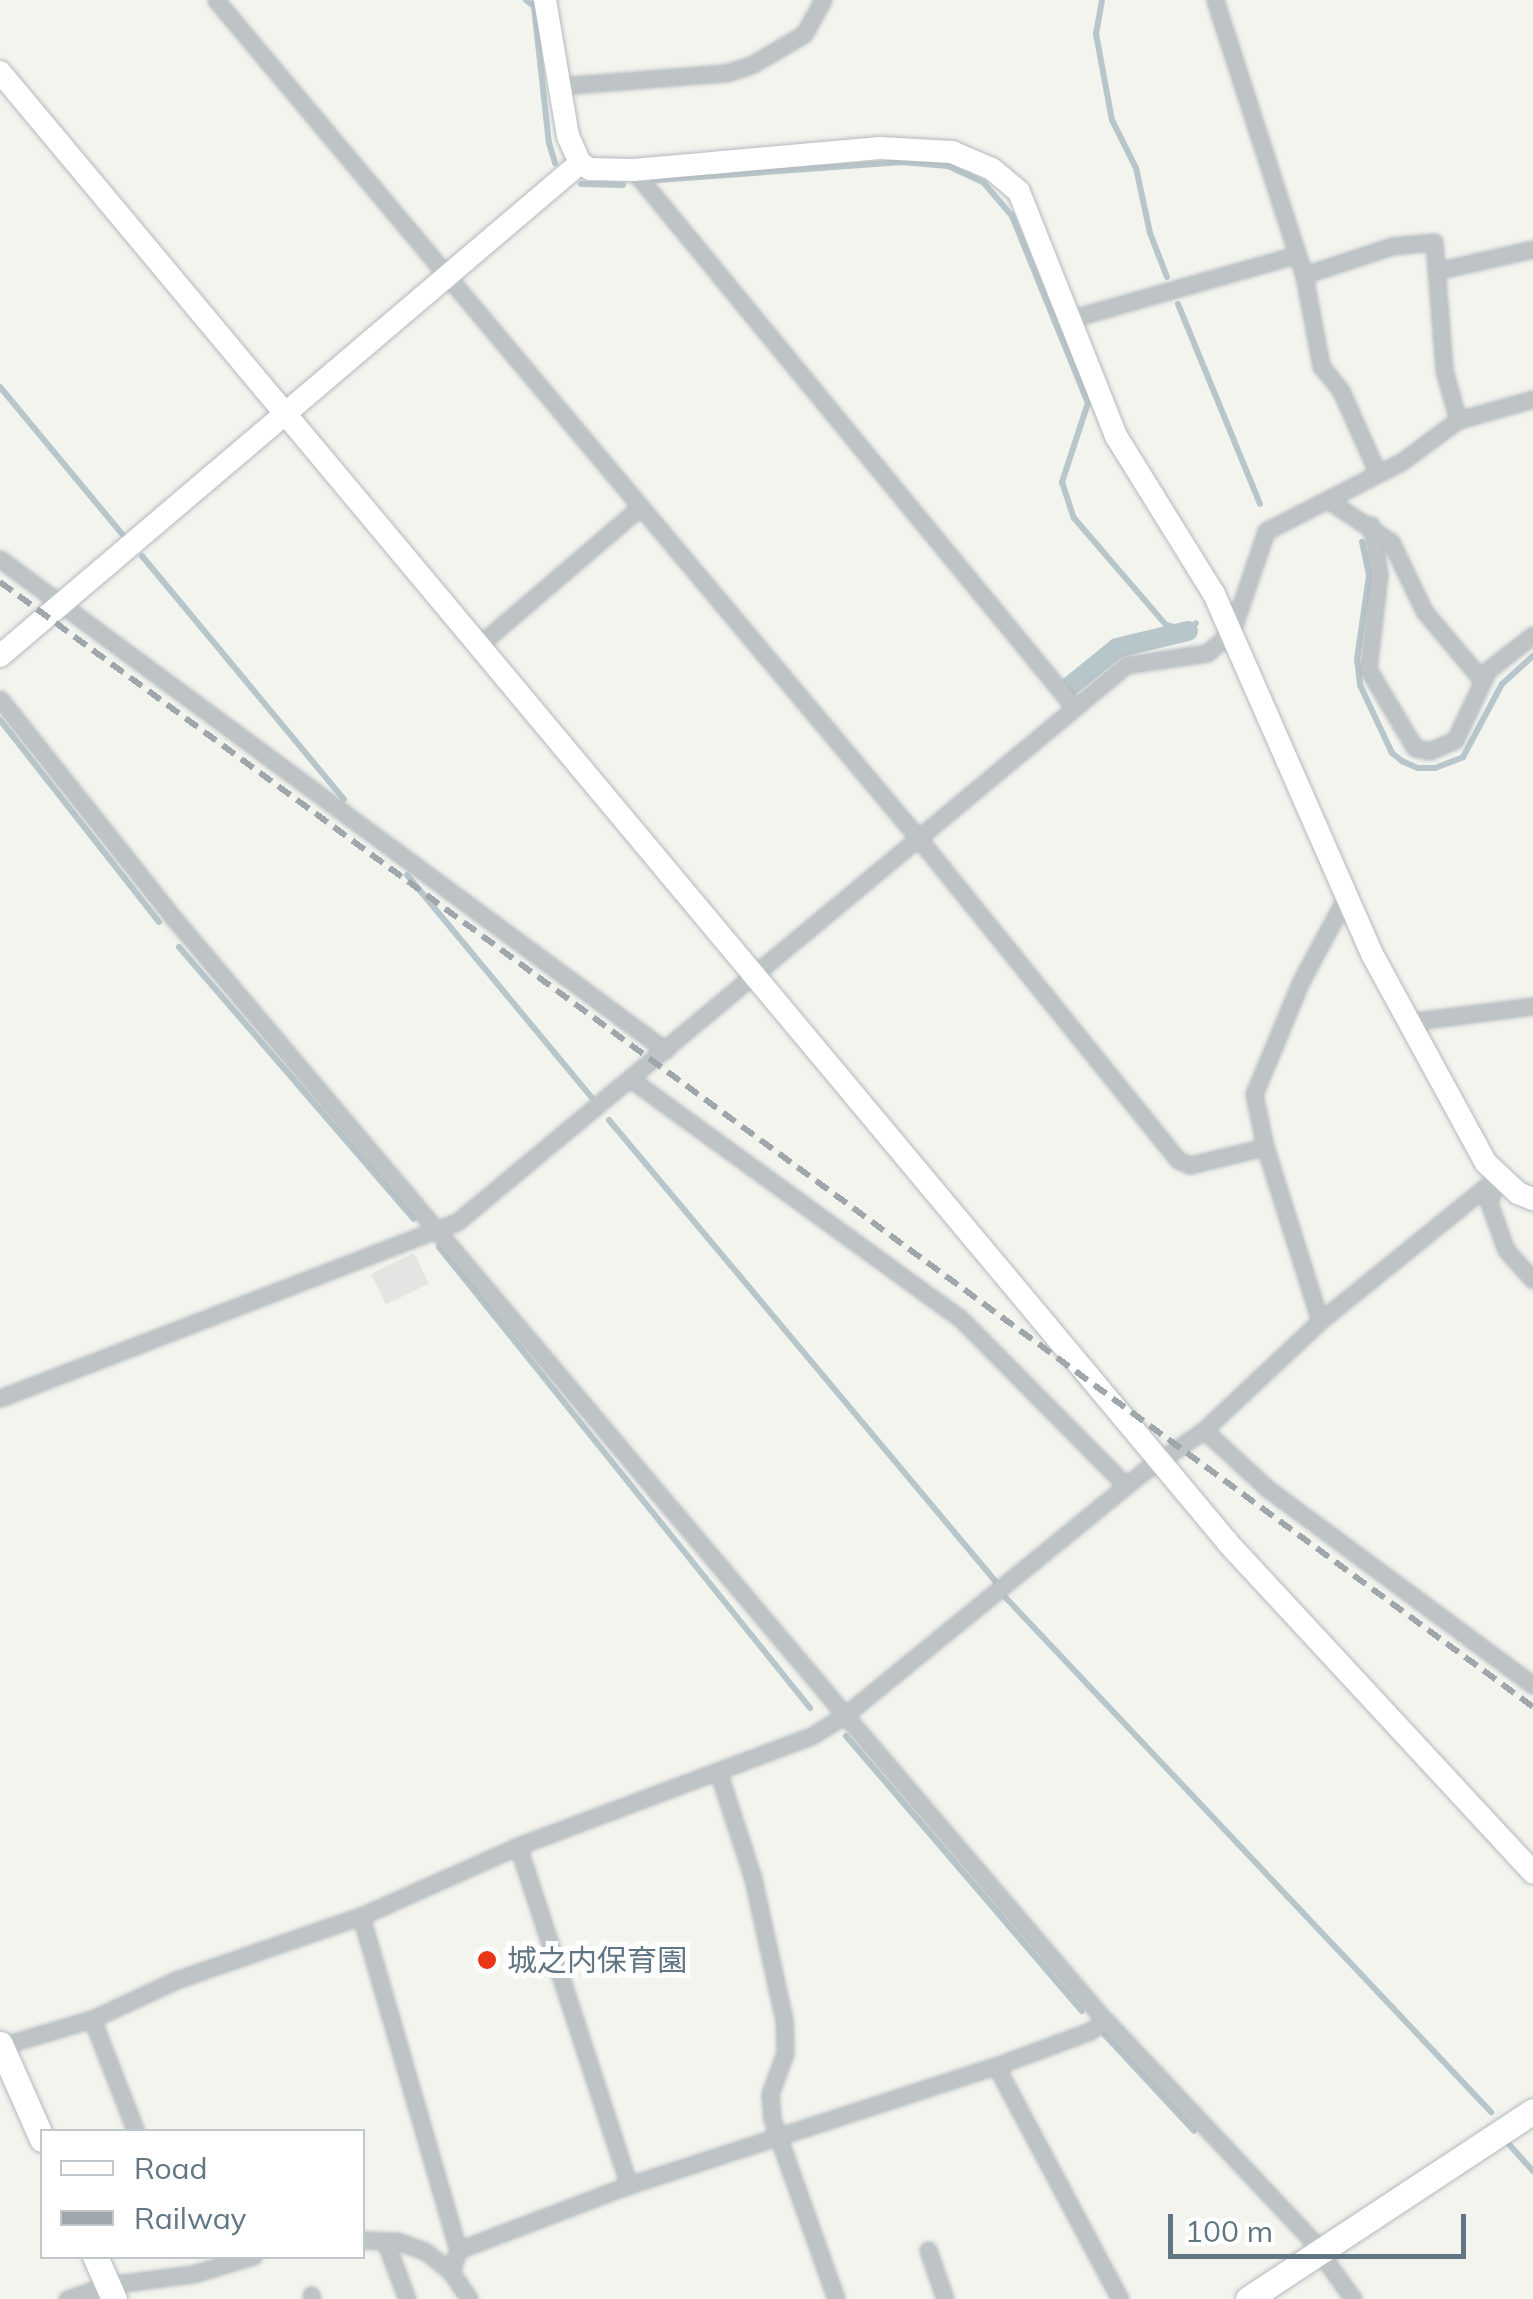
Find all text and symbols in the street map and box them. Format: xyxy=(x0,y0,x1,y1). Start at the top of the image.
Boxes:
place label: 城之内保育園 xyxy=(507,1942,687,1978)
marker: 城之内保育園 xyxy=(476,1949,498,1971)
legend xyxy=(40,2129,365,2259)
text: Road xyxy=(134,2149,208,2187)
scale bar xyxy=(1173,2194,1470,2256)
text: Railway xyxy=(134,2199,247,2237)
text: 100 m xyxy=(1185,2212,1273,2250)

